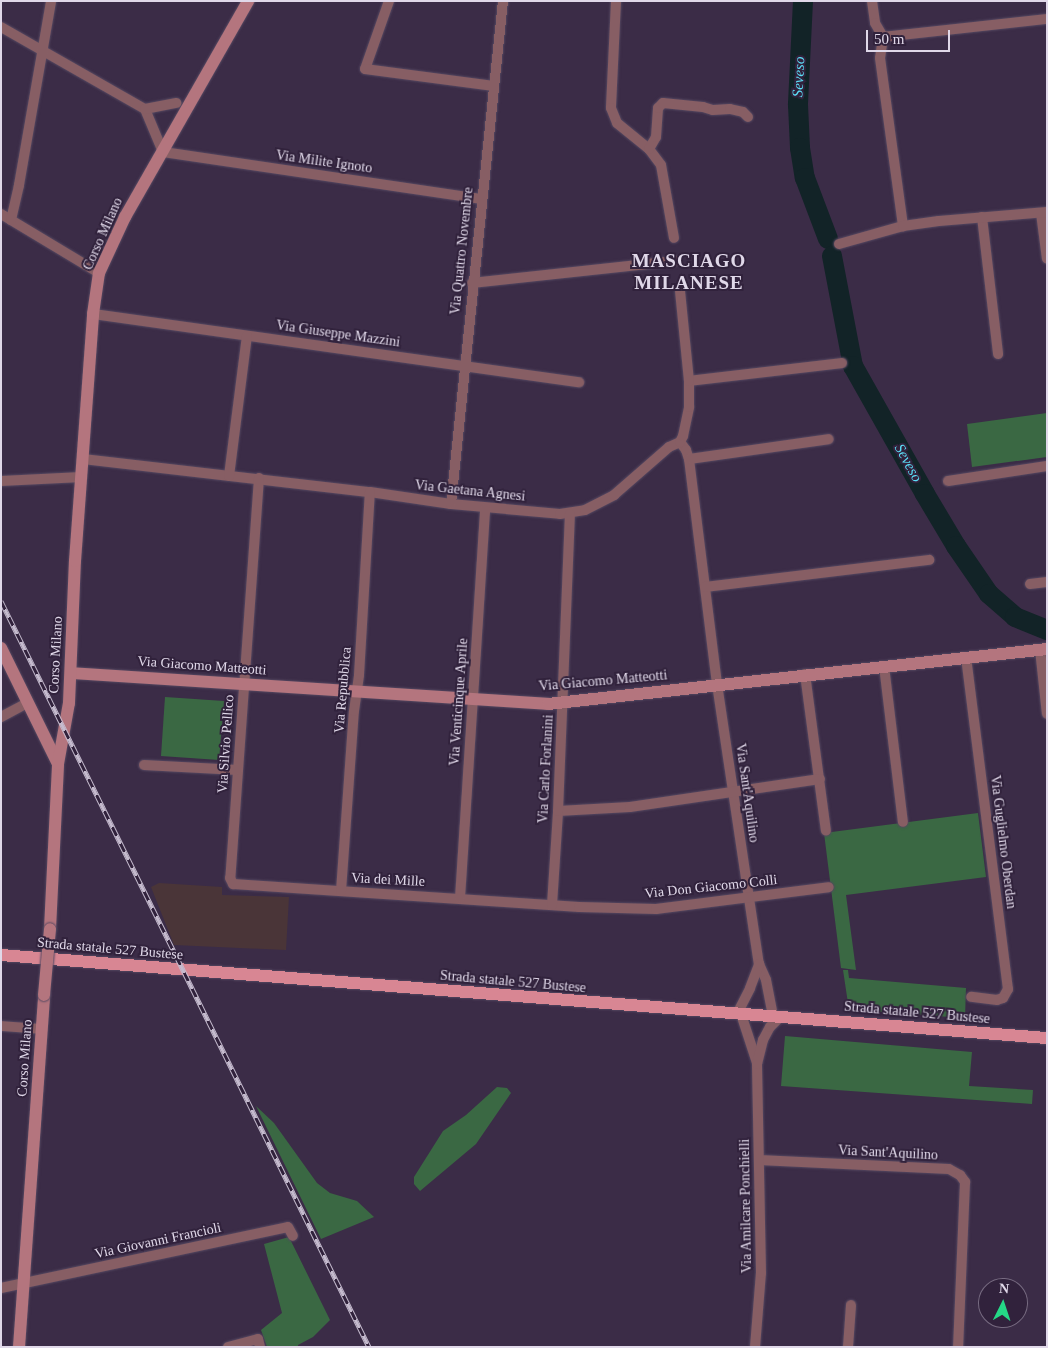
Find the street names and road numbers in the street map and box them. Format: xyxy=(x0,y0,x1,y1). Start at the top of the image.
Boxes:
street label: Via Milite Ignoto xyxy=(275,147,373,177)
street label: Via Quattro Novembre xyxy=(447,186,477,316)
street label: Corso Milano xyxy=(80,195,126,273)
street label: Via Giuseppe Mazzini xyxy=(275,317,401,351)
street label: Via Gaetana Agnesi xyxy=(413,477,527,505)
street label: Corso Milano xyxy=(46,616,66,694)
street label: Via Venticinque Aprile xyxy=(446,637,472,767)
street label: Via Repubblica xyxy=(331,646,355,734)
street label: Via Giacomo Matteotti xyxy=(137,653,267,679)
street label: Via Giacomo Matteotti xyxy=(538,667,668,695)
street label: Via Silvio Pellico xyxy=(214,694,238,794)
street label: Via Carlo Forlanini xyxy=(535,714,557,824)
street label: Via Sant'Aquilino xyxy=(732,742,762,844)
street label: Via Guglielmo Oberdan xyxy=(986,774,1020,910)
street label: Via dei Mille xyxy=(351,870,425,890)
street label: Via Don Giacomo Colli xyxy=(644,872,778,902)
street label: Strada statale 527 Bustese xyxy=(36,934,184,964)
street label: Strada statale 527 Bustese xyxy=(439,967,587,997)
street label: Strada statale 527 Bustese xyxy=(843,998,991,1028)
street label: Corso Milano xyxy=(14,1019,36,1097)
street label: Via Amilcare Ponchielli xyxy=(736,1138,756,1274)
street label: Via Sant'Aquilino xyxy=(838,1142,938,1164)
street label: Via Giovanni Francioli xyxy=(93,1219,223,1263)

